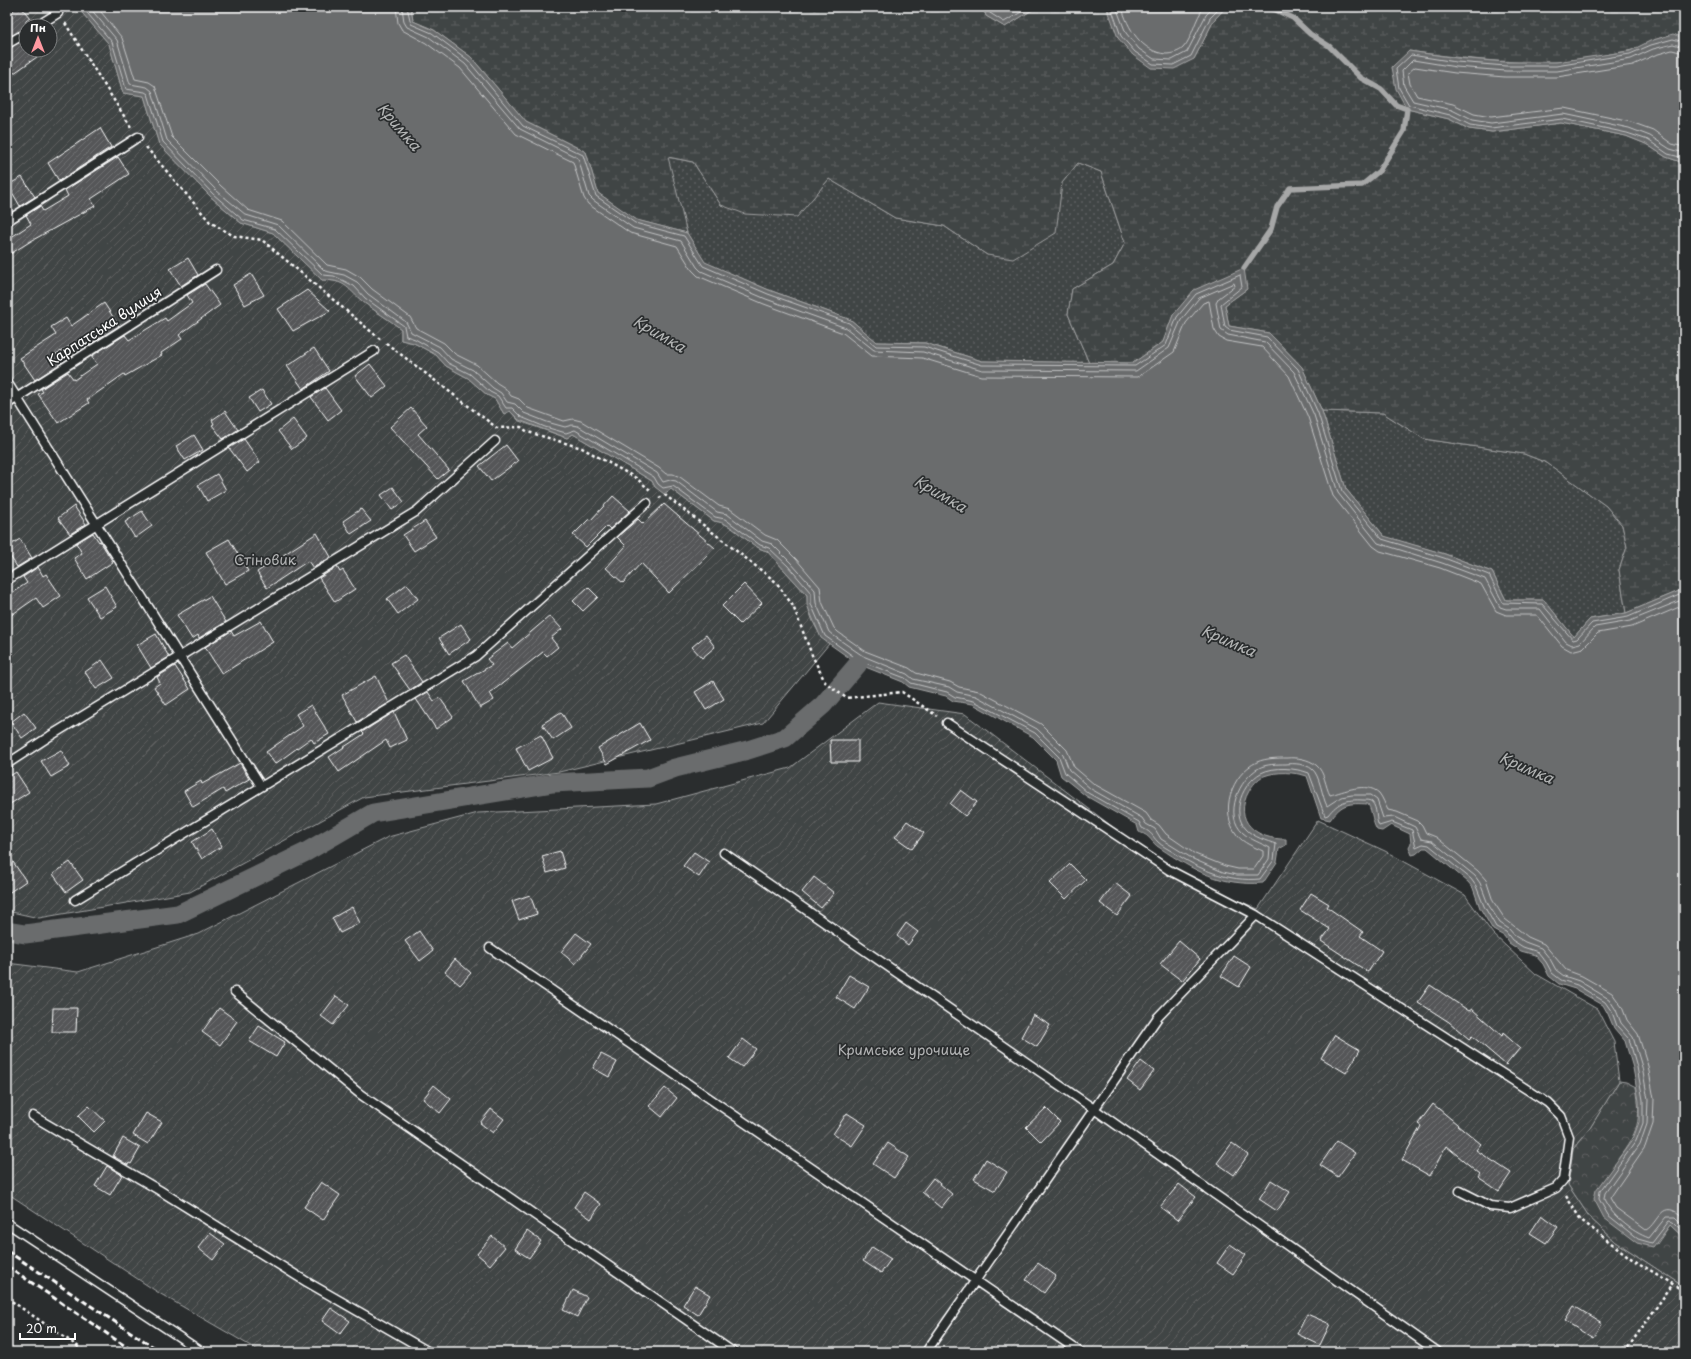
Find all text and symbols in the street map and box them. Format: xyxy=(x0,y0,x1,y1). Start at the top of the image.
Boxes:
north arrow xyxy=(18,18,58,58)
text: Пн xyxy=(30,19,46,36)
water label: Кримка xyxy=(373,97,428,155)
street label: Карпатська вулиця xyxy=(42,281,166,371)
water label: Кримка xyxy=(630,309,691,357)
water label: Кримка xyxy=(911,469,972,517)
park label: Стіновик xyxy=(234,549,297,570)
water label: Кримка xyxy=(1198,618,1260,662)
water label: Кримка xyxy=(1496,745,1558,789)
park label: Кримське урочище xyxy=(838,1039,970,1060)
scale bar xyxy=(20,1315,75,1341)
text: 20 m xyxy=(26,1319,57,1337)

